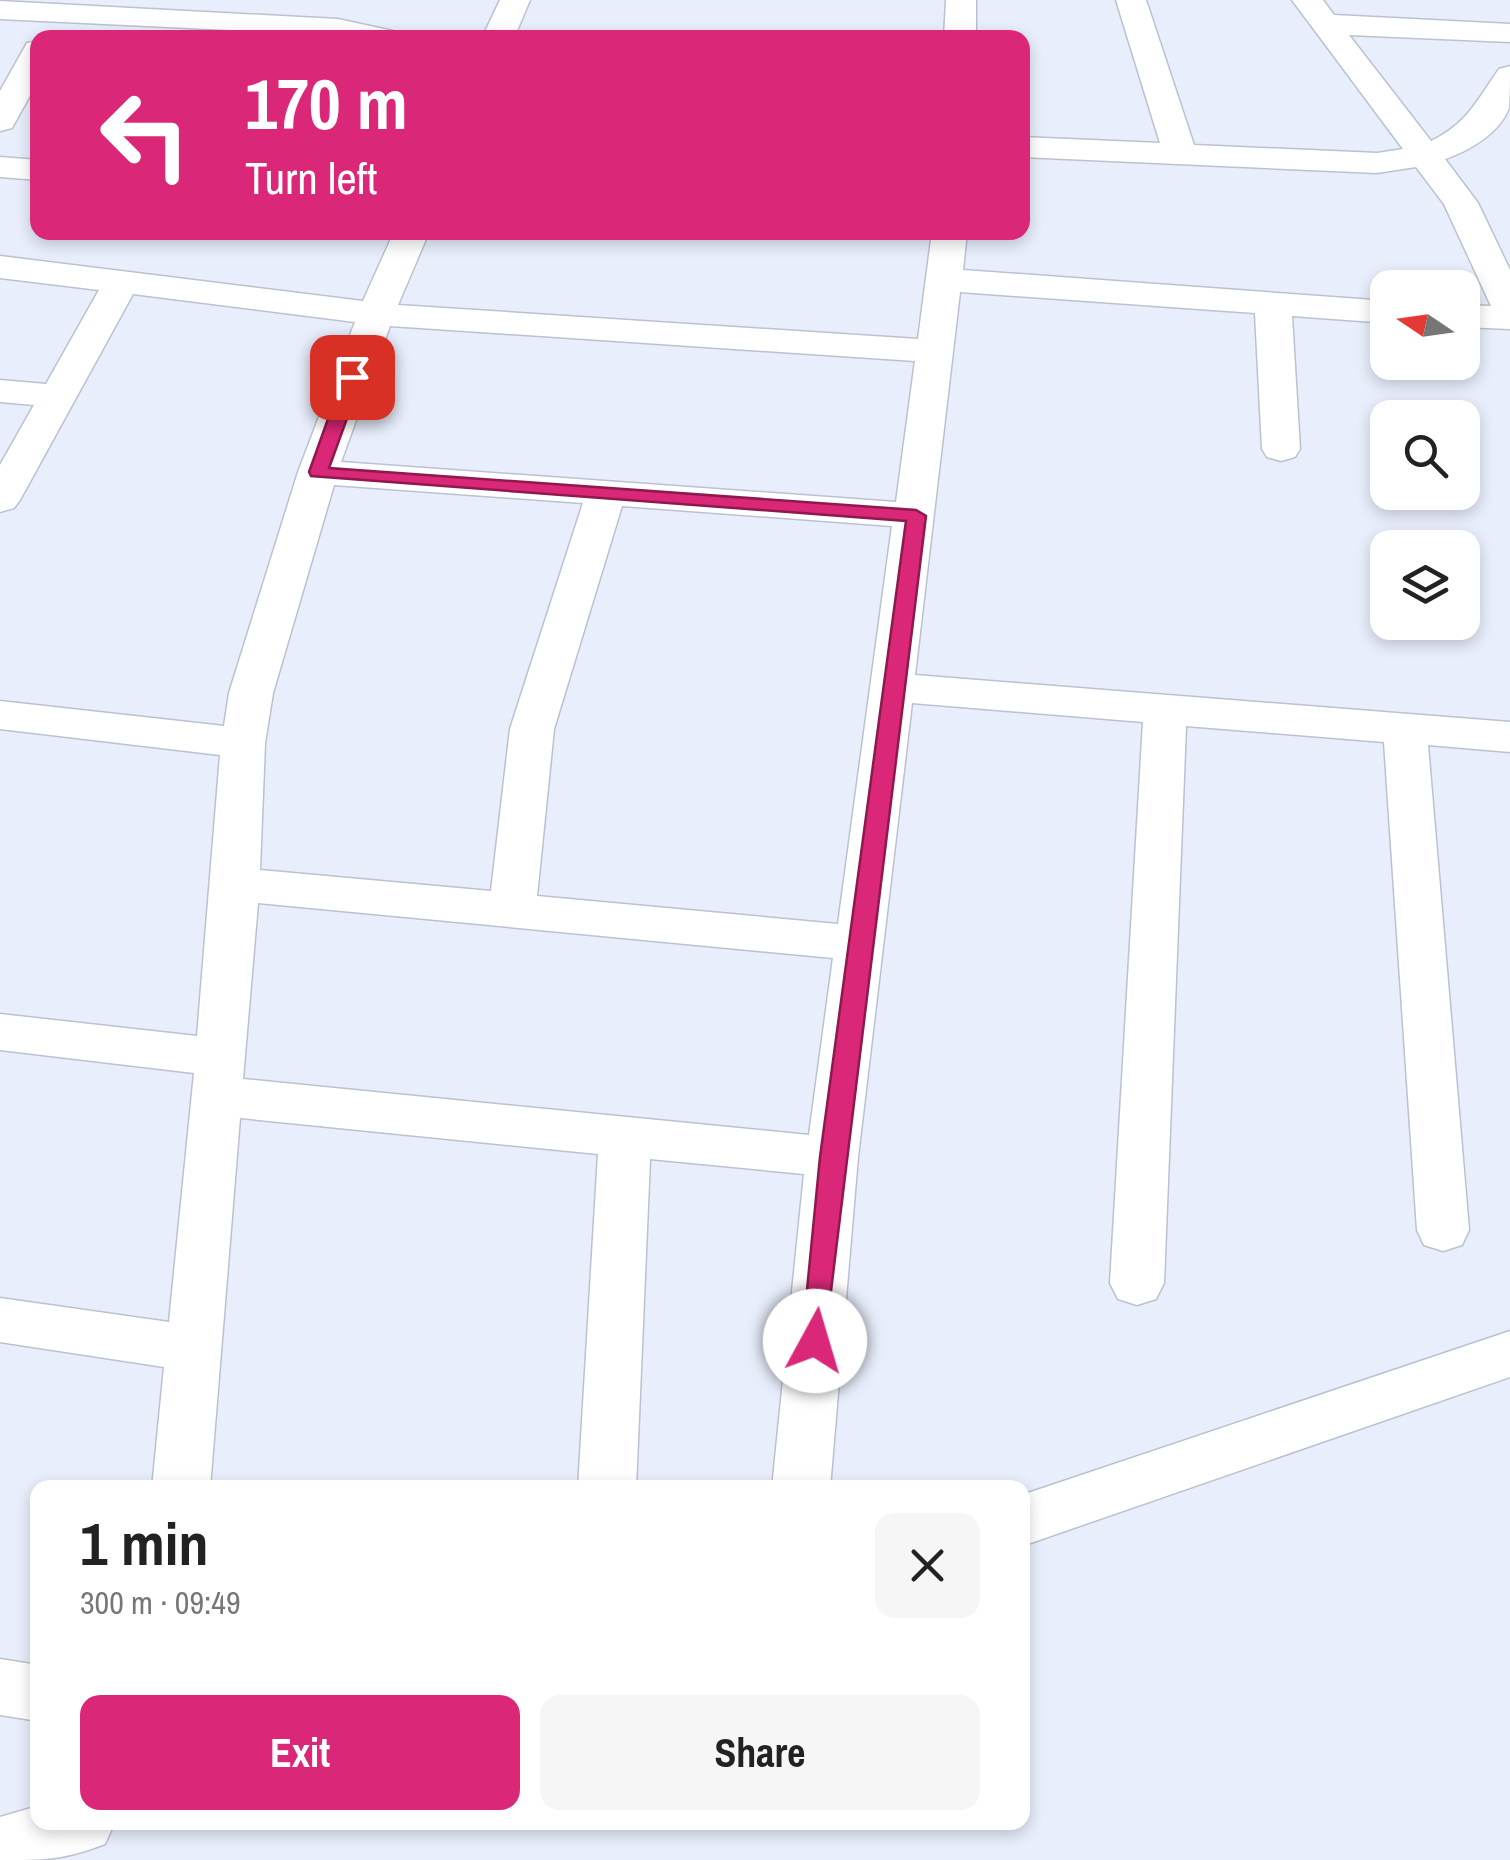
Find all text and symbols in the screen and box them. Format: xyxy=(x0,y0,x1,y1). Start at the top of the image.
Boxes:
text: 170 m xyxy=(245,57,408,151)
icon: left xyxy=(80,70,210,200)
text: Turn left xyxy=(245,147,377,208)
north arrow xyxy=(1370,270,1480,380)
map controls xyxy=(1370,270,1480,640)
pin xyxy=(310,335,395,420)
icon: arrive xyxy=(325,350,380,405)
button: search xyxy=(1370,400,1480,510)
button: layers xyxy=(1370,530,1480,640)
position arrow xyxy=(763,1289,867,1393)
text: 1 min xyxy=(80,1503,209,1584)
button: close xyxy=(875,1513,980,1618)
text: 300 m · 09:49 xyxy=(80,1581,240,1624)
button: Exit xyxy=(80,1695,520,1810)
button: Share xyxy=(540,1695,980,1810)

